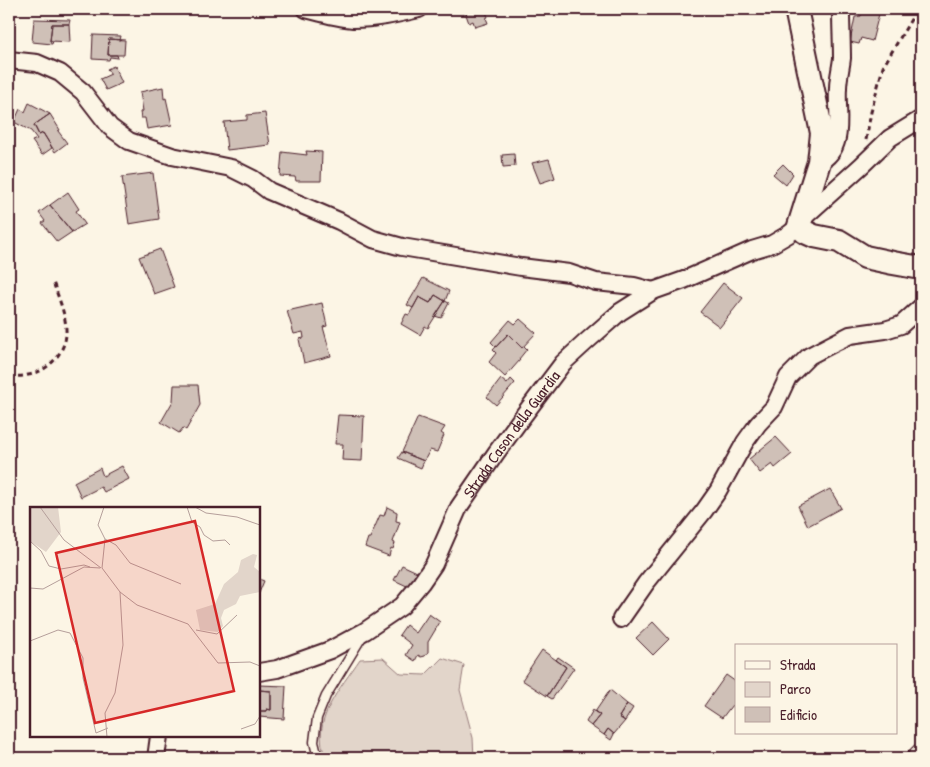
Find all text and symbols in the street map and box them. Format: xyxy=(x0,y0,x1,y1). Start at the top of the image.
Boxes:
street label: Strada Cason della Guardia xyxy=(458,366,565,502)
inset map xyxy=(30,507,260,737)
legend xyxy=(735,644,898,734)
text: Strada xyxy=(780,654,816,675)
text: Parco xyxy=(780,678,811,699)
text: Edificio xyxy=(780,704,817,725)

